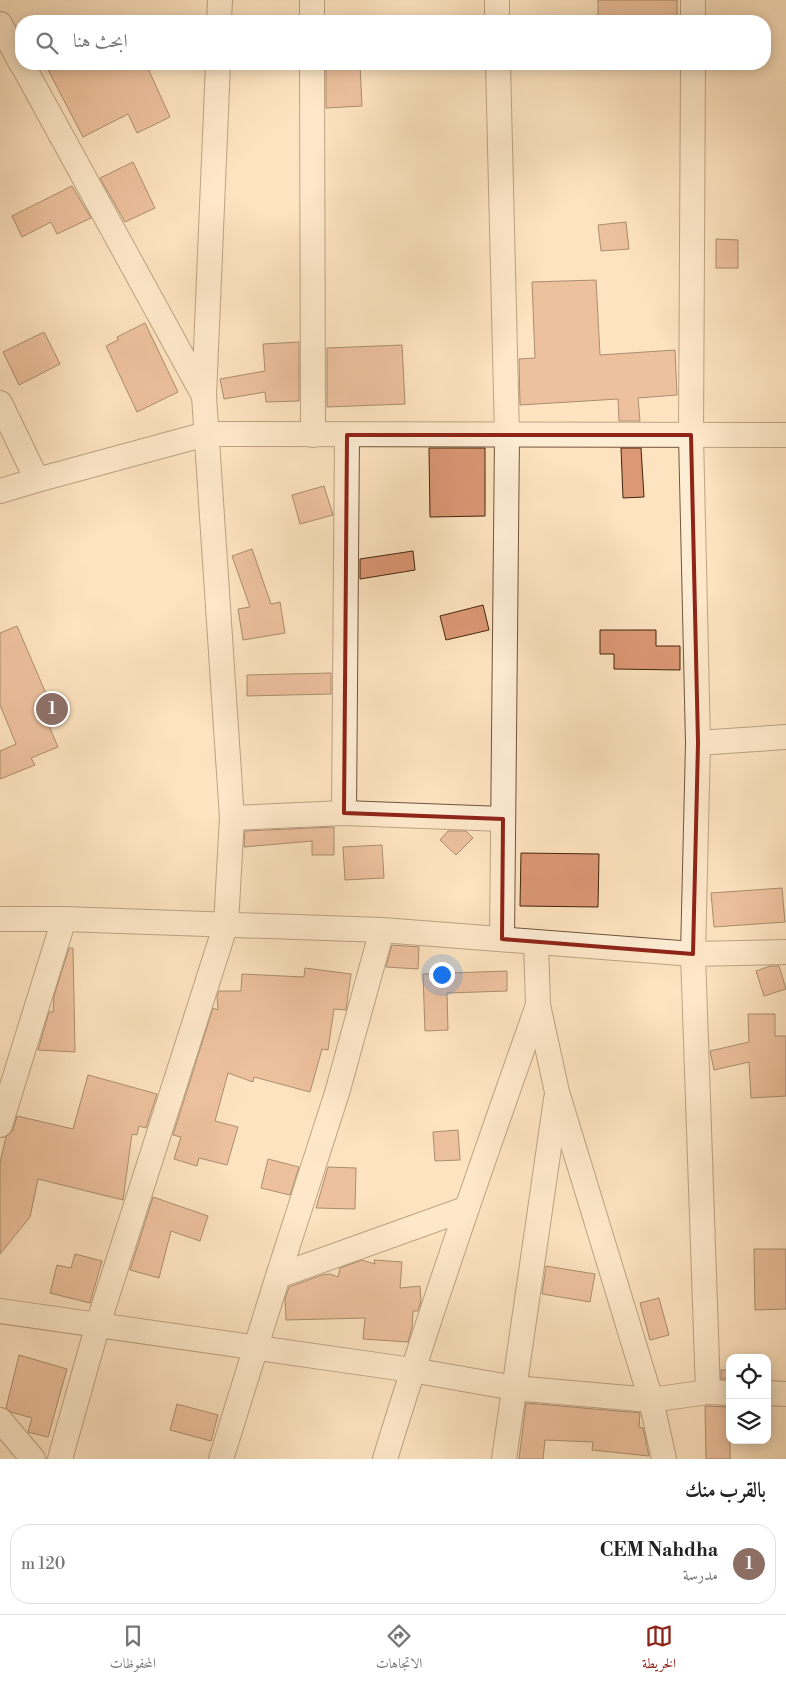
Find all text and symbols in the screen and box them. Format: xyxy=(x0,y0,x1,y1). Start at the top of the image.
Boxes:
search box xyxy=(15,15,771,70)
icon: search xyxy=(33,29,61,57)
text: ابحث هنا xyxy=(73,29,128,53)
pin: 1 xyxy=(36,690,68,728)
your location xyxy=(429,962,455,988)
map controls xyxy=(726,1354,771,1444)
button: locate xyxy=(726,1354,771,1399)
button: layers xyxy=(726,1399,771,1444)
text: بالقرب منك xyxy=(685,1478,766,1504)
text: CEM Nahdha xyxy=(600,1538,718,1562)
text: 120 m xyxy=(21,1554,65,1574)
text: 1 xyxy=(745,1554,753,1574)
text: مدرسة xyxy=(683,1565,718,1585)
tab: المحفوظات xyxy=(110,1622,156,1677)
tab: الاتجاهات xyxy=(376,1622,422,1677)
tab: الخريطة xyxy=(642,1622,676,1677)

